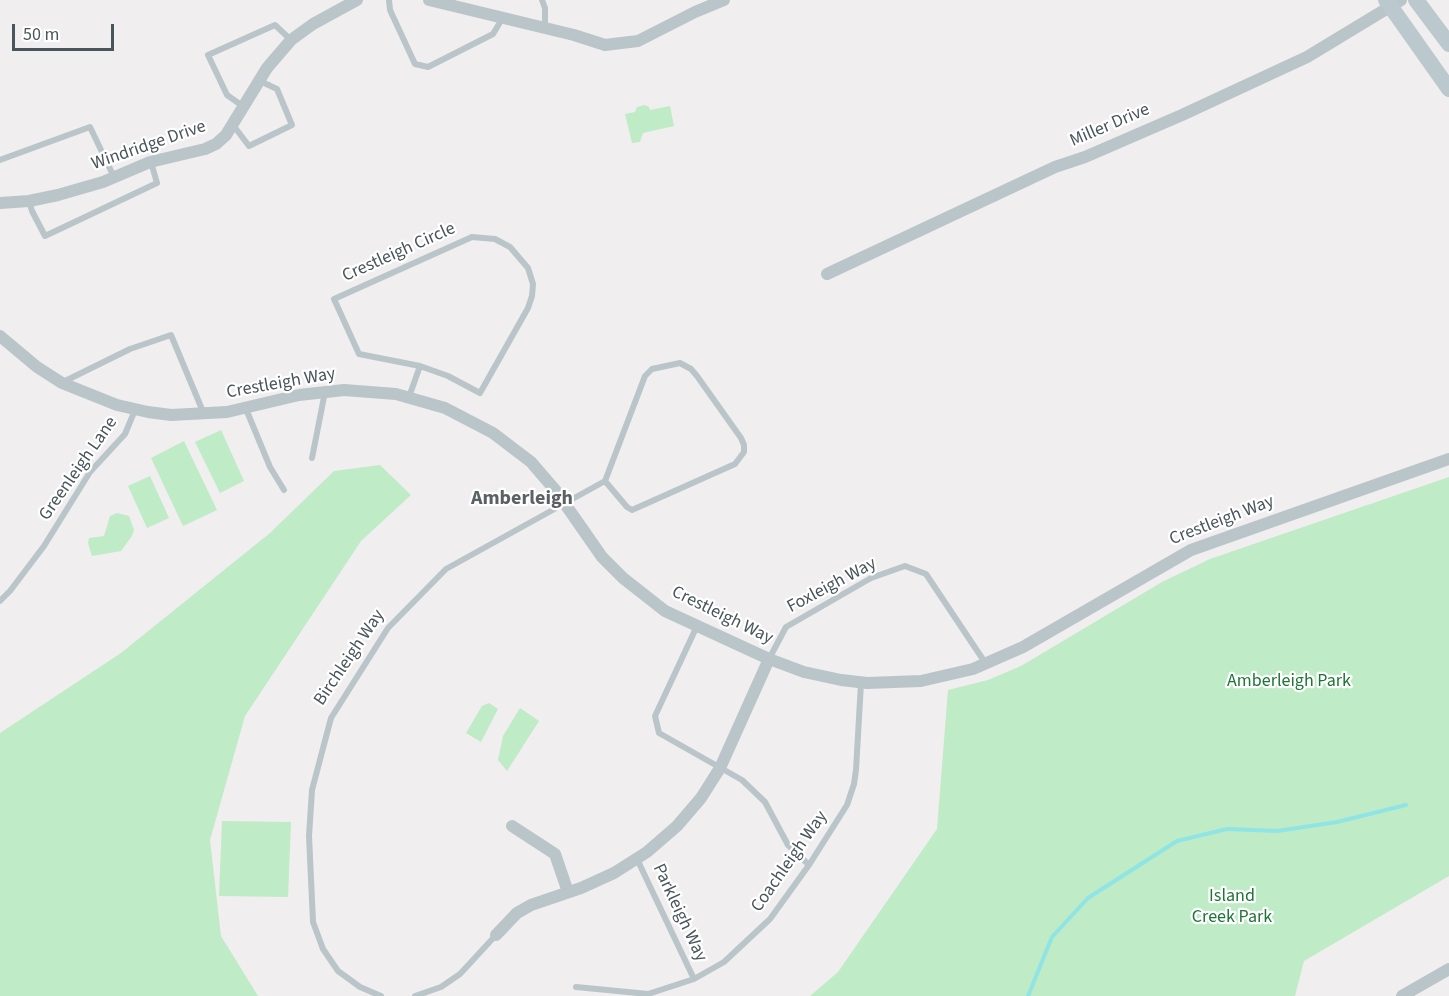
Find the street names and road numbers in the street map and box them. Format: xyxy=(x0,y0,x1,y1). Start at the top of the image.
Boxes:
street label: Miller Drive xyxy=(1067,100,1153,152)
street label: Windridge Drive xyxy=(89,116,209,176)
street label: Crestleigh Circle xyxy=(339,218,459,288)
street label: Crestleigh Way xyxy=(225,364,337,404)
street label: Greenleigh Lane xyxy=(35,413,123,525)
street label: Crestleigh Way xyxy=(1167,491,1277,551)
street label: Foxleigh Way xyxy=(784,553,880,619)
street label: Crestleigh Way xyxy=(668,582,776,650)
street label: Birchleigh Way xyxy=(310,606,390,710)
street label: Coachleigh Way xyxy=(747,807,833,917)
street label: Parkleigh Way xyxy=(647,861,711,965)

